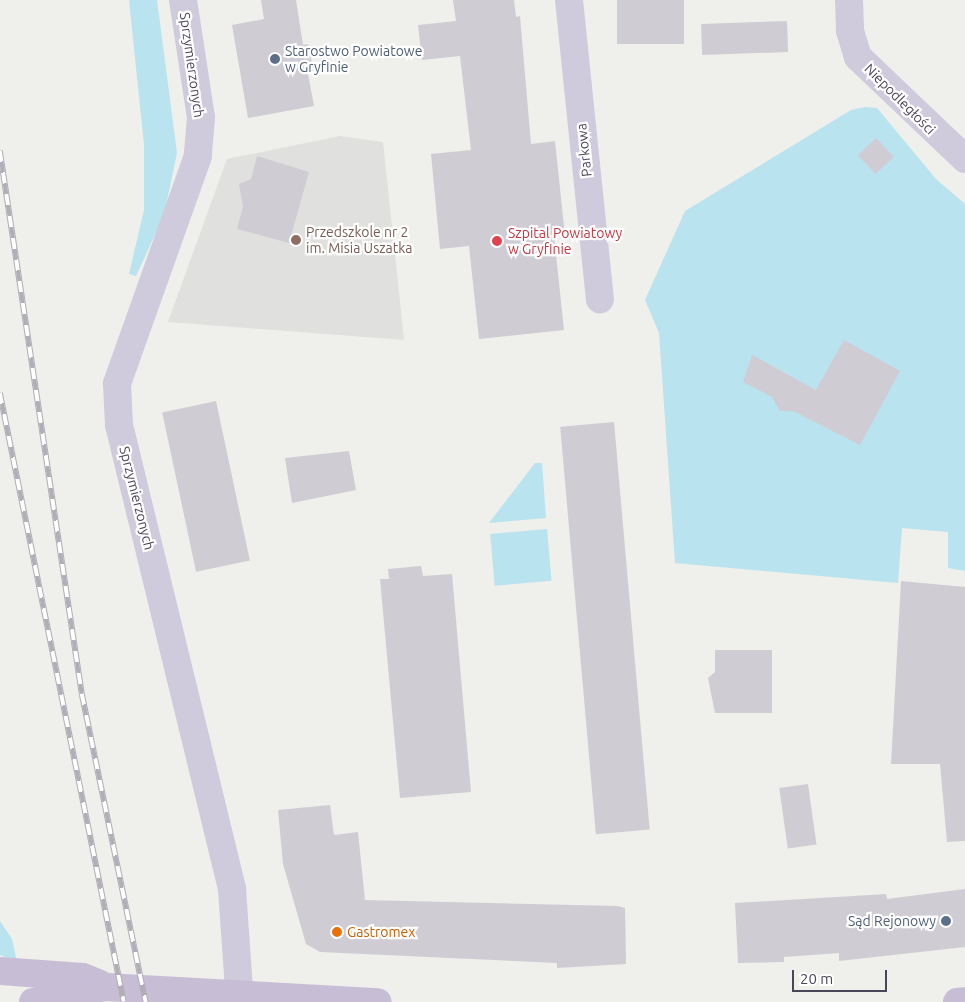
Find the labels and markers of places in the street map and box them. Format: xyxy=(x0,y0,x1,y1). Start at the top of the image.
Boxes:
place label: Starostwo Powiatowe w Gryfinie xyxy=(285,43,422,75)
marker: Starostwo Powiatowe w Gryfinie xyxy=(269,53,281,65)
place label: Przedszkole nr 2 im. Misia Uszatka xyxy=(306,224,413,256)
place label: Szpital Powiatowy w Gryfinie xyxy=(508,225,622,258)
marker: Przedszkole nr 2 im. Misia Uszatka xyxy=(290,234,302,246)
marker: Szpital Powiatowy w Gryfinie xyxy=(490,234,504,248)
place label: Sąd Rejonowy xyxy=(848,913,936,929)
marker: Sąd Rejonowy xyxy=(940,915,952,927)
place label: Gastromex xyxy=(347,924,415,940)
marker: Gastromex xyxy=(331,926,343,938)

